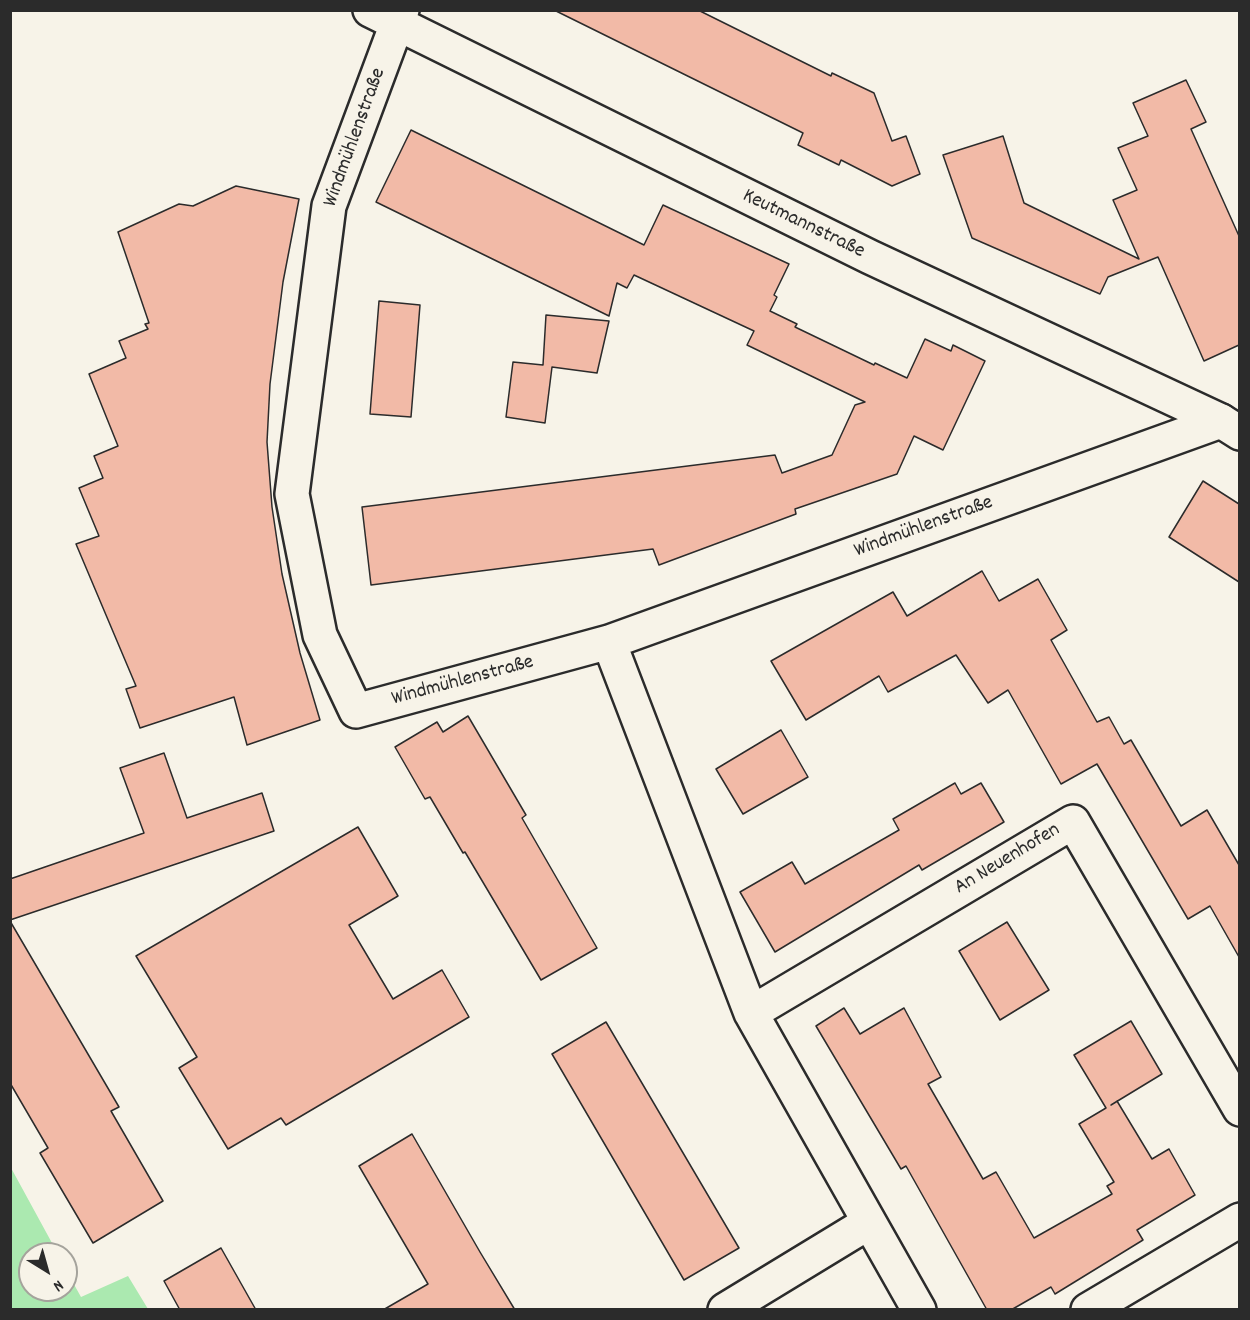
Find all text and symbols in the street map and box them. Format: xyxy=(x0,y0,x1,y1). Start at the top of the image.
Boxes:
street label: Windmühlenstraße xyxy=(319,65,393,211)
street label: Keutmannstraße xyxy=(738,185,868,265)
street label: Windmühlenstraße xyxy=(851,491,997,565)
street label: Windmühlenstraße xyxy=(389,651,537,713)
street label: An Neuenhofen xyxy=(951,819,1065,901)
north arrow xyxy=(18,1242,78,1302)
text: N xyxy=(48,1274,68,1297)

